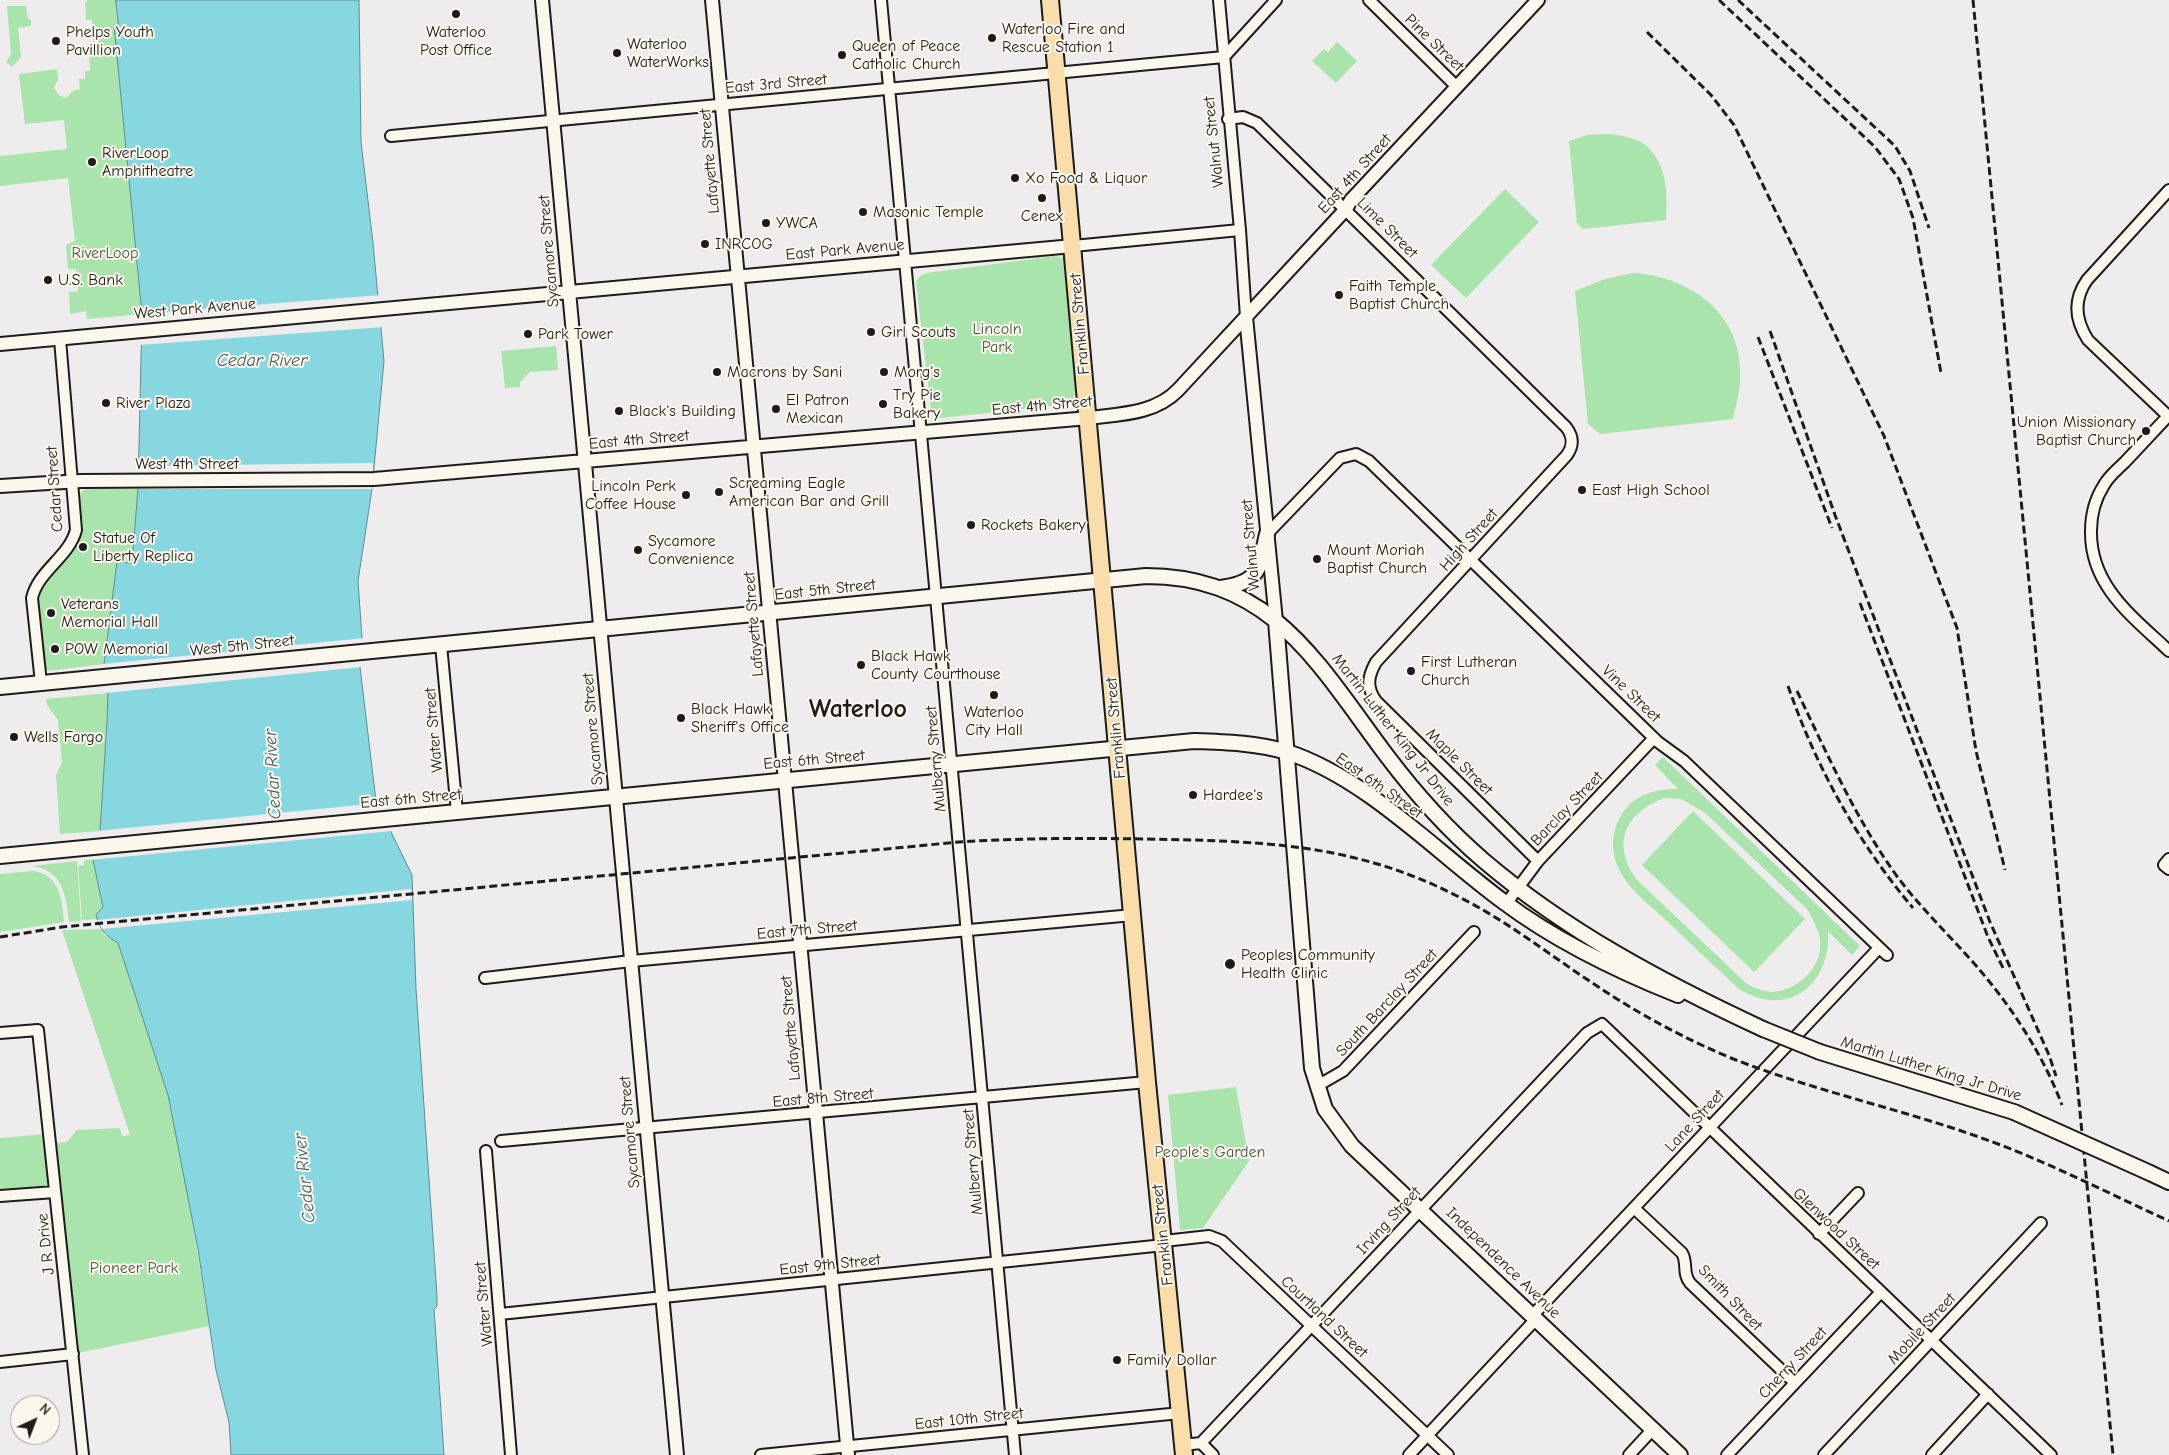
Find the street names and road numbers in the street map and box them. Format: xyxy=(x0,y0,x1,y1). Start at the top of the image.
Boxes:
street label: Pine Street xyxy=(1400,10,1468,76)
street label: East 3rd Street xyxy=(724,70,828,98)
street label: Walnut Street xyxy=(1200,95,1228,189)
street label: Lafayette Street xyxy=(696,108,724,214)
street label: East 4th Street xyxy=(1314,130,1396,218)
street label: Sycamore Street xyxy=(535,194,563,308)
street label: Lime Street xyxy=(1353,194,1421,262)
street label: East Park Avenue xyxy=(785,235,905,265)
street label: Franklin Street xyxy=(1066,273,1094,375)
street label: West Park Avenue xyxy=(133,294,257,324)
street label: East 4th Street xyxy=(991,392,1093,420)
street label: East 4th Street xyxy=(588,426,690,454)
street label: Cedar Street xyxy=(42,445,68,533)
street label: West 4th Street xyxy=(135,454,239,474)
street label: Walnut Street xyxy=(1237,499,1265,591)
street label: High Street xyxy=(1436,505,1502,575)
street label: Lafayette Street xyxy=(740,571,768,677)
street label: East 5th Street xyxy=(773,575,877,605)
street label: West 5th Street xyxy=(189,631,295,661)
street label: Martin Luther King Jr Drive xyxy=(1328,650,1458,810)
street label: Vine Street xyxy=(1598,661,1664,727)
street label: Sycamore Street xyxy=(579,672,607,786)
street label: Franklin Street xyxy=(1102,677,1130,779)
street label: Water Street xyxy=(421,687,447,773)
street label: Mulberry Street xyxy=(922,705,950,813)
street label: Maple Street xyxy=(1421,724,1497,800)
street label: East 6th Street xyxy=(763,746,865,774)
street label: East 6th Street xyxy=(1332,749,1426,823)
street label: Barclay Street xyxy=(1527,768,1607,850)
street label: East 6th Street xyxy=(360,785,462,813)
street label: East 7th Street xyxy=(756,916,858,944)
street label: South Barclay Street xyxy=(1332,945,1442,1061)
street label: Lafayette Street xyxy=(777,975,805,1081)
street label: Martin Luther King Jr Drive xyxy=(1838,1032,2024,1106)
street label: Sycamore Street xyxy=(616,1075,644,1189)
street label: East 8th Street xyxy=(772,1084,874,1112)
street label: Lane Street xyxy=(1661,1086,1729,1156)
street label: Mulberry Street xyxy=(959,1108,987,1216)
street label: Irving Street xyxy=(1353,1183,1425,1259)
street label: Franklin Street xyxy=(1148,1184,1178,1286)
street label: Glenwood Street xyxy=(1789,1184,1883,1274)
street label: Independence Avenue xyxy=(1442,1203,1564,1323)
street label: J R Drive xyxy=(33,1212,59,1276)
street label: East 9th Street xyxy=(779,1250,881,1280)
street label: Water Street xyxy=(471,1261,497,1347)
street label: Smith Street xyxy=(1694,1261,1766,1335)
street label: Courtland Street xyxy=(1277,1272,1371,1362)
street label: Mobile Street xyxy=(1884,1289,1960,1369)
street label: Cherry Street xyxy=(1755,1323,1831,1403)
street label: East 10th Street xyxy=(914,1404,1024,1434)

